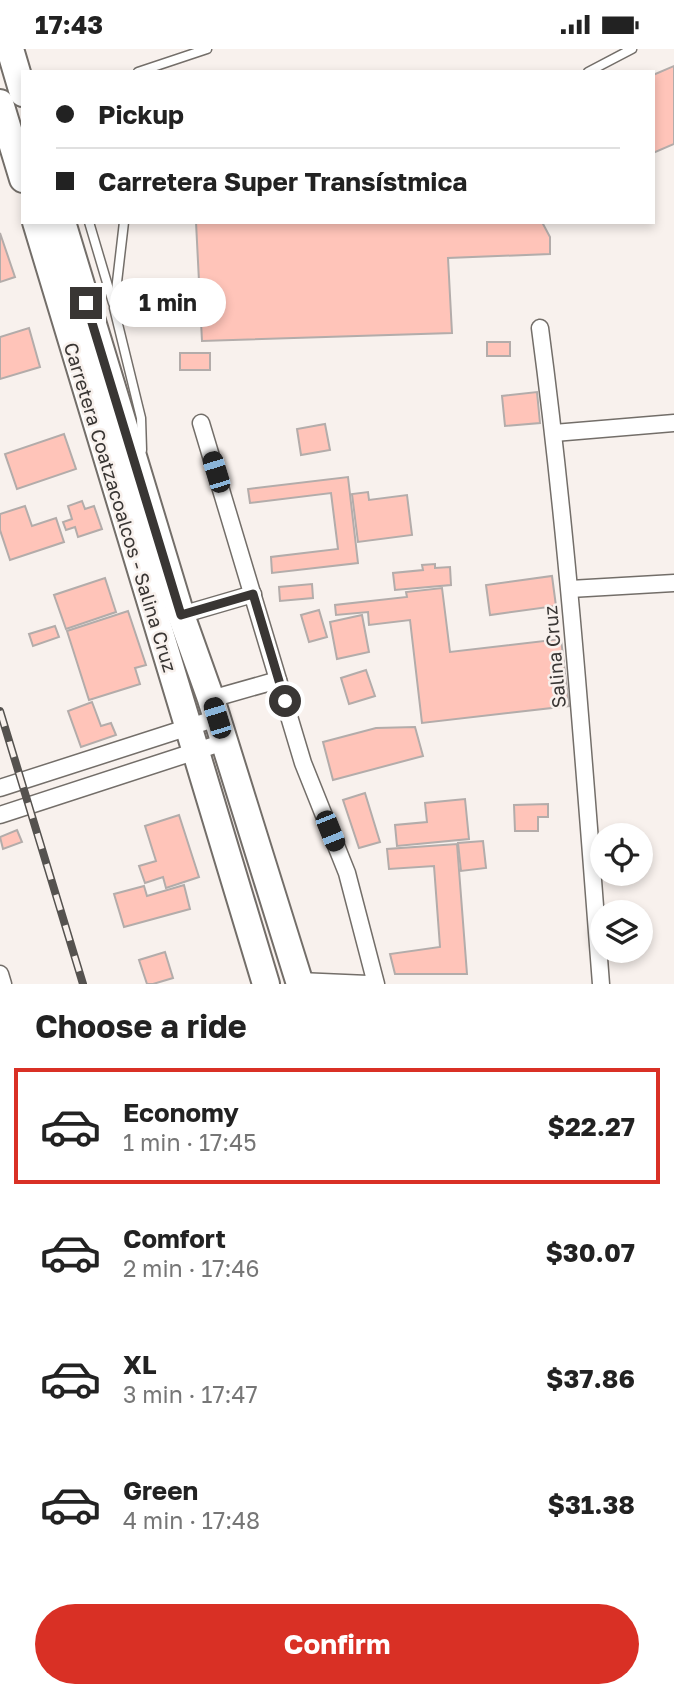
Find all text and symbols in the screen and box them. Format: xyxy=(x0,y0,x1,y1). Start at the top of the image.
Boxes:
text: 17:43 xyxy=(35,9,103,40)
text: Pickup xyxy=(98,99,184,130)
text: Carretera Super Transístmica xyxy=(98,166,467,197)
callout: 1 min xyxy=(110,279,226,327)
route end xyxy=(70,287,102,319)
text: 1 min xyxy=(139,288,197,316)
street label: Carretera Coatzacoalcos - Salina Cruz xyxy=(60,339,182,675)
car xyxy=(200,449,233,495)
street label: Salina Cruz xyxy=(538,605,570,709)
route start xyxy=(269,685,301,717)
car xyxy=(201,695,234,741)
car xyxy=(313,808,348,854)
map controls xyxy=(590,823,653,963)
button: locate xyxy=(590,823,653,886)
button: layers xyxy=(590,900,653,963)
text: Choose a ride xyxy=(35,1007,247,1045)
icon: car xyxy=(39,1095,102,1158)
text: Economy xyxy=(123,1097,239,1128)
text: $22.27 xyxy=(548,1111,635,1142)
text: 1 min · 17:45 xyxy=(123,1128,257,1156)
icon: car xyxy=(39,1221,102,1284)
text: Comfort xyxy=(123,1223,226,1254)
text: $30.07 xyxy=(545,1237,635,1268)
text: 2 min · 17:46 xyxy=(123,1254,259,1282)
icon: car xyxy=(39,1347,102,1410)
text: XL xyxy=(123,1349,157,1380)
text: $37.86 xyxy=(546,1363,635,1394)
text: 3 min · 17:47 xyxy=(123,1380,258,1408)
icon: car xyxy=(39,1473,102,1536)
text: Green xyxy=(123,1475,198,1506)
text: $31.38 xyxy=(548,1489,635,1520)
text: 4 min · 17:48 xyxy=(123,1506,260,1534)
button: Confirm xyxy=(35,1604,639,1684)

